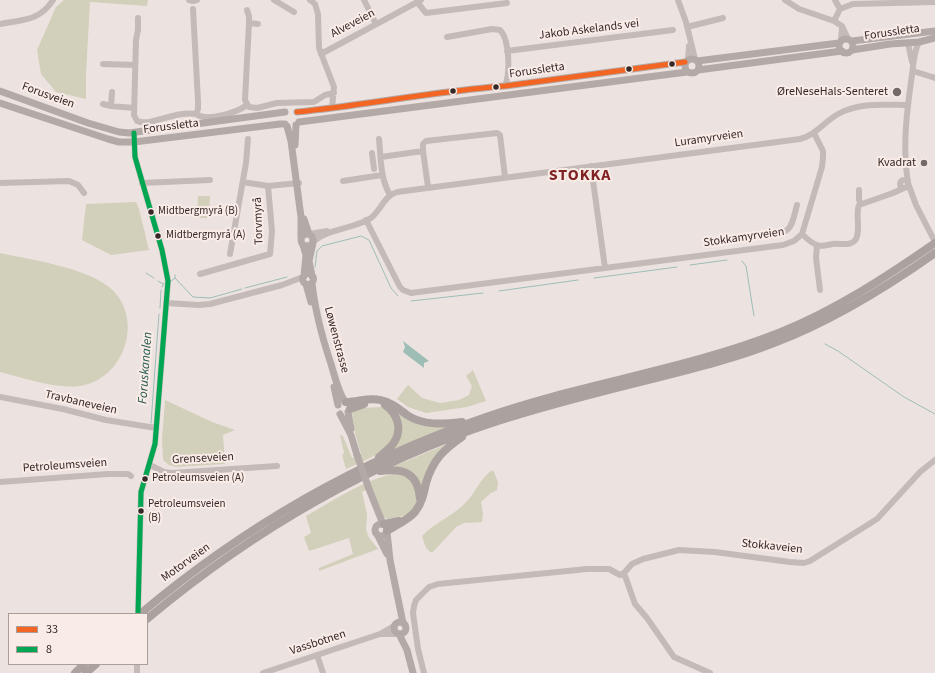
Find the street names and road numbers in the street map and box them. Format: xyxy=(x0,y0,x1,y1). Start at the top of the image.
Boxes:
street label: Alveveien xyxy=(328,6,378,42)
street label: Jakob Askelands vei xyxy=(538,17,640,43)
street label: Forussletta xyxy=(863,22,921,44)
street label: Forussletta xyxy=(508,60,566,82)
street label: Forusveien xyxy=(20,80,76,112)
street label: Forussletta xyxy=(143,116,199,138)
street label: Luramyrveien xyxy=(674,127,744,151)
street label: Torvmyrå xyxy=(251,197,267,245)
street label: Stokkamyrveien xyxy=(703,225,785,251)
street label: Løwenstrasse xyxy=(320,305,352,375)
street label: Travbaneveien xyxy=(44,388,118,418)
street label: Grenseveien xyxy=(172,450,234,468)
street label: Petroleumsveien xyxy=(22,456,108,476)
street label: Stokkaveien xyxy=(741,537,803,557)
street label: Motorveien xyxy=(159,540,213,586)
street label: Vassbotnen xyxy=(288,627,348,659)

